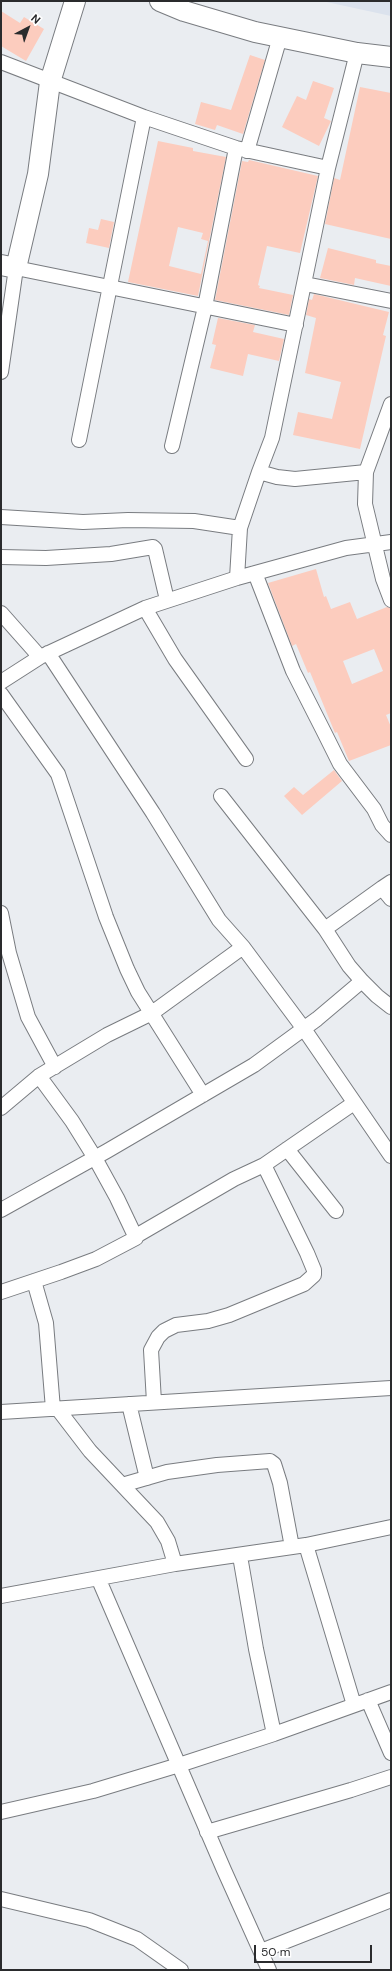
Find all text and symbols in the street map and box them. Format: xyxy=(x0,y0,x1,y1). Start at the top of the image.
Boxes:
north arrow xyxy=(8,8,48,48)
text: N xyxy=(28,11,43,27)
scale bar xyxy=(256,1937,374,1963)
text: 50 m xyxy=(261,1944,290,1960)

